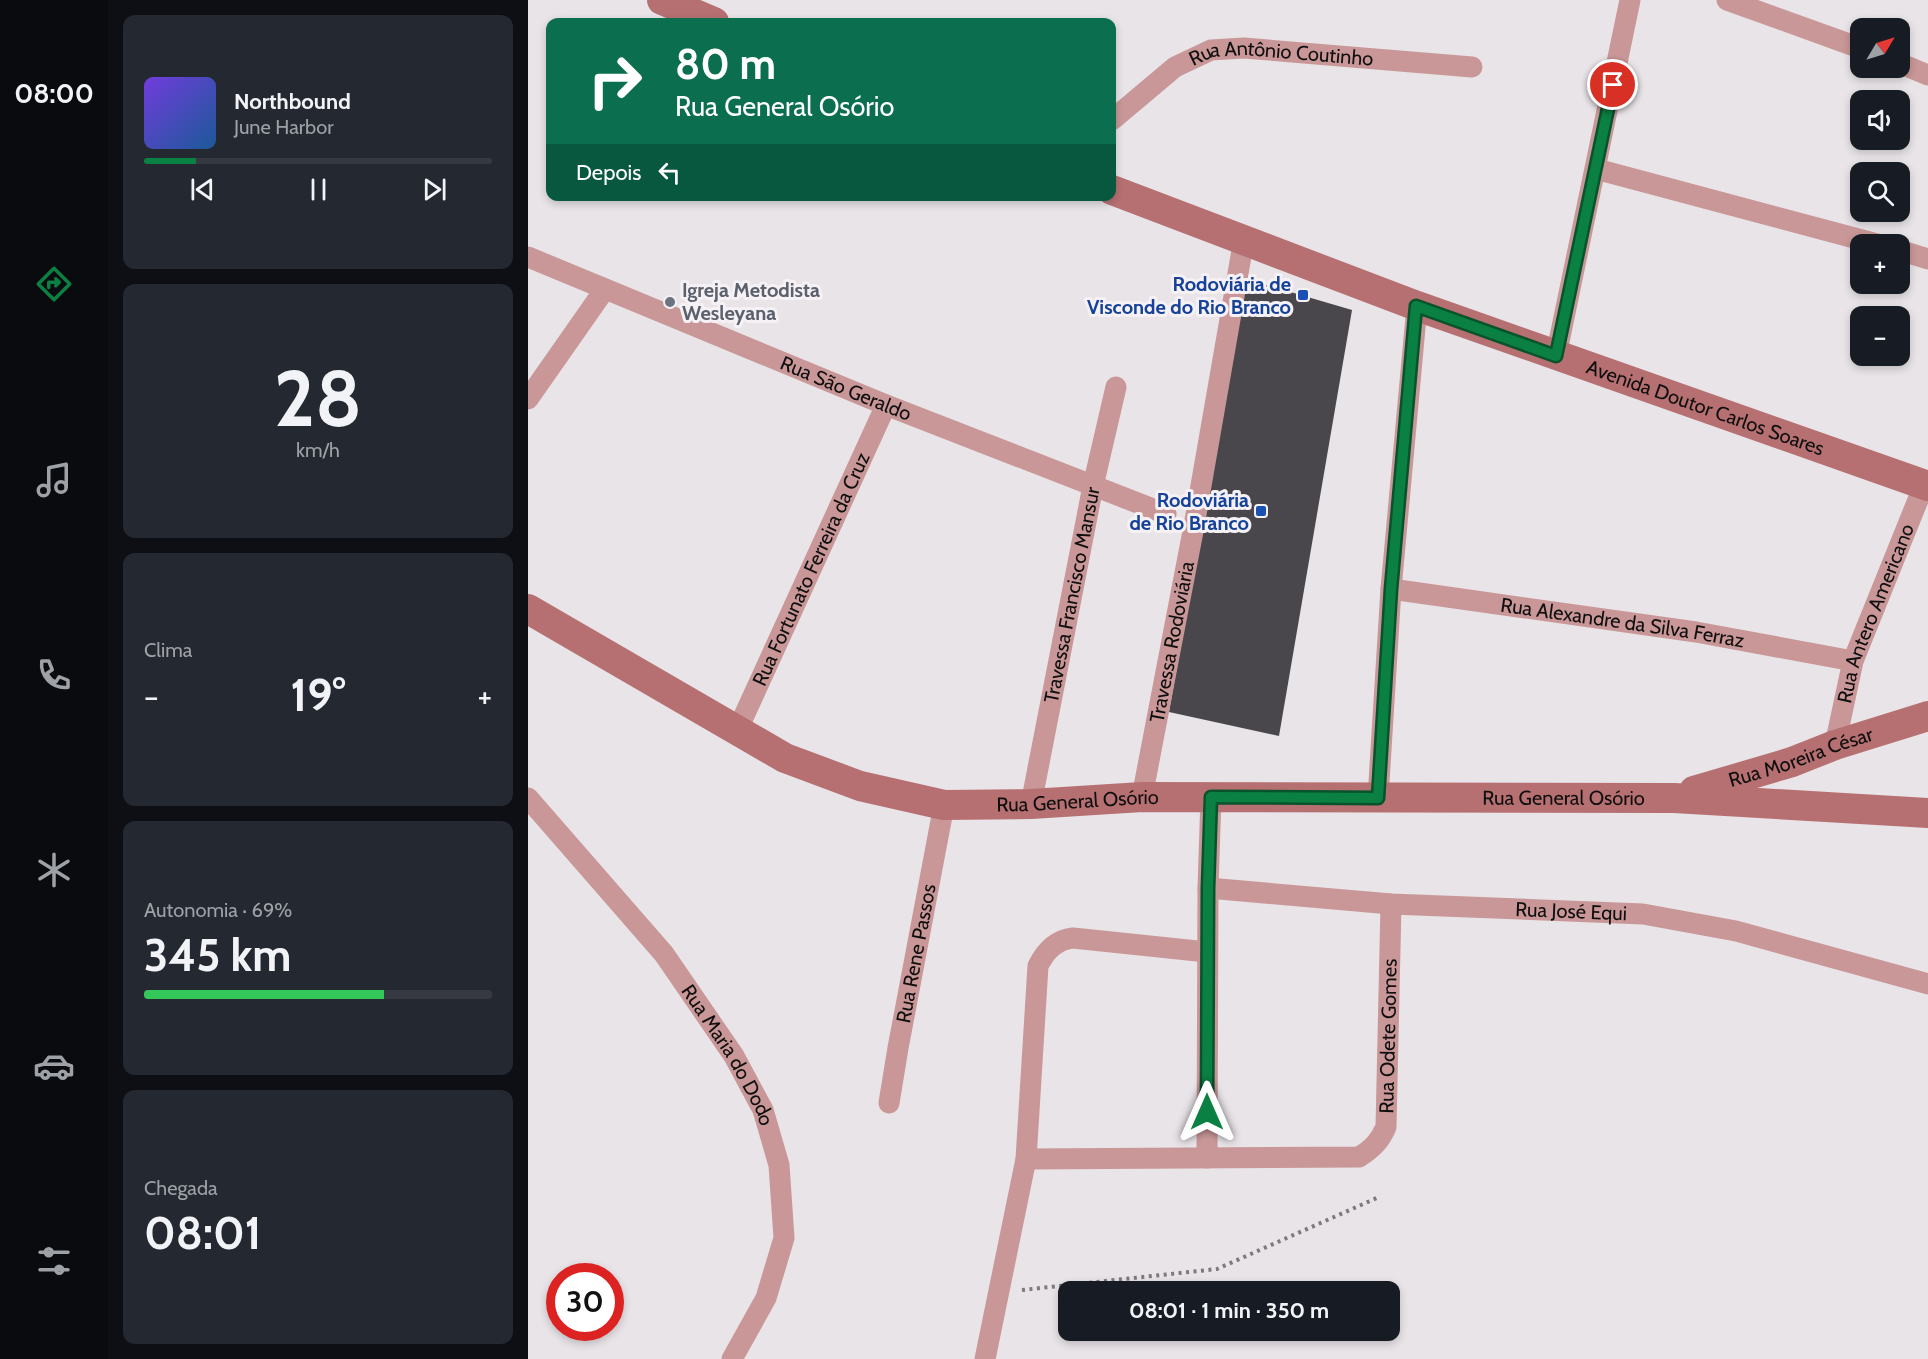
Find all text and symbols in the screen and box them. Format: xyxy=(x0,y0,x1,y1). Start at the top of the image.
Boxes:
north arrow xyxy=(1850,18,1910,78)
map controls xyxy=(1850,18,1910,366)
street label: Rua Antônio Coutinho xyxy=(1185,36,1374,71)
text: 80 m xyxy=(675,38,776,90)
icon: right xyxy=(576,42,654,120)
pin xyxy=(1587,59,1638,110)
icon: arrive xyxy=(1596,68,1629,101)
text: 08:00 xyxy=(14,77,94,110)
text: Northbound xyxy=(234,88,351,115)
text: Rua General Osório xyxy=(675,90,894,123)
button: sound xyxy=(1850,90,1910,150)
text: June Harbor xyxy=(234,115,334,139)
icon: left xyxy=(653,156,686,189)
text: Depois xyxy=(576,159,641,186)
button: search xyxy=(1850,162,1910,222)
icon: previous xyxy=(186,173,219,206)
icon: pause xyxy=(302,173,335,206)
icon: next xyxy=(418,173,451,206)
button: + xyxy=(1850,234,1910,294)
icon: directions xyxy=(33,263,75,305)
place label: Rodoviária de Visconde do Rio Branco xyxy=(1087,272,1291,319)
place label: Igreja Metodista Wesleyana xyxy=(682,278,820,325)
marker: Rodoviária de Visconde do Rio Branco xyxy=(1296,288,1310,302)
marker: Igreja Metodista Wesleyana xyxy=(663,295,677,309)
button: − xyxy=(1850,306,1910,366)
text: 28 xyxy=(274,351,362,446)
street label: Rua São Geraldo xyxy=(777,351,915,426)
street label: Avenida Doutor Carlos Soares xyxy=(1583,355,1827,460)
text: km/h xyxy=(296,438,340,462)
street label: Rua Fortunato Ferreira da Cruz xyxy=(747,449,875,690)
icon: music xyxy=(33,459,75,501)
street label: Travessa Francisco Mansur xyxy=(1039,484,1105,705)
place label: Rodoviária de Rio Branco xyxy=(1129,488,1249,535)
marker: Rodoviária de Rio Branco xyxy=(1254,504,1268,518)
street label: Rua Antero Americano xyxy=(1832,520,1919,705)
street label: Travessa Rodoviária xyxy=(1145,559,1199,724)
street label: Rua Alexandre da Silva Ferraz xyxy=(1499,593,1747,653)
text: Clima xyxy=(144,638,192,662)
icon: phone xyxy=(33,654,75,696)
text: 19° xyxy=(291,668,345,722)
text: − xyxy=(144,676,159,716)
text: + xyxy=(477,676,492,716)
street label: Rua Moreira César xyxy=(1726,722,1876,792)
street label: Rua General Osório xyxy=(996,785,1159,816)
street label: Rua General Osório xyxy=(1482,786,1645,810)
icon: climate xyxy=(33,849,75,891)
street label: Rua Rene Passos xyxy=(891,882,941,1025)
street label: Rua José Equi xyxy=(1515,897,1628,925)
text: Autonomia · 69% xyxy=(144,898,292,922)
text: 345 km xyxy=(144,928,291,982)
street label: Rua Odete Gomes xyxy=(1374,958,1402,1114)
street label: Rua Maria do Dodo xyxy=(676,980,779,1128)
icon: car xyxy=(33,1045,75,1087)
position arrow xyxy=(1175,1080,1239,1144)
text: Chegada xyxy=(144,1176,218,1200)
text: 08:01 xyxy=(144,1206,261,1260)
icon: filters xyxy=(33,1240,75,1282)
speed limit sign: 30 xyxy=(546,1263,624,1341)
text: 08:01 · 1 min · 350 m xyxy=(1129,1297,1329,1324)

